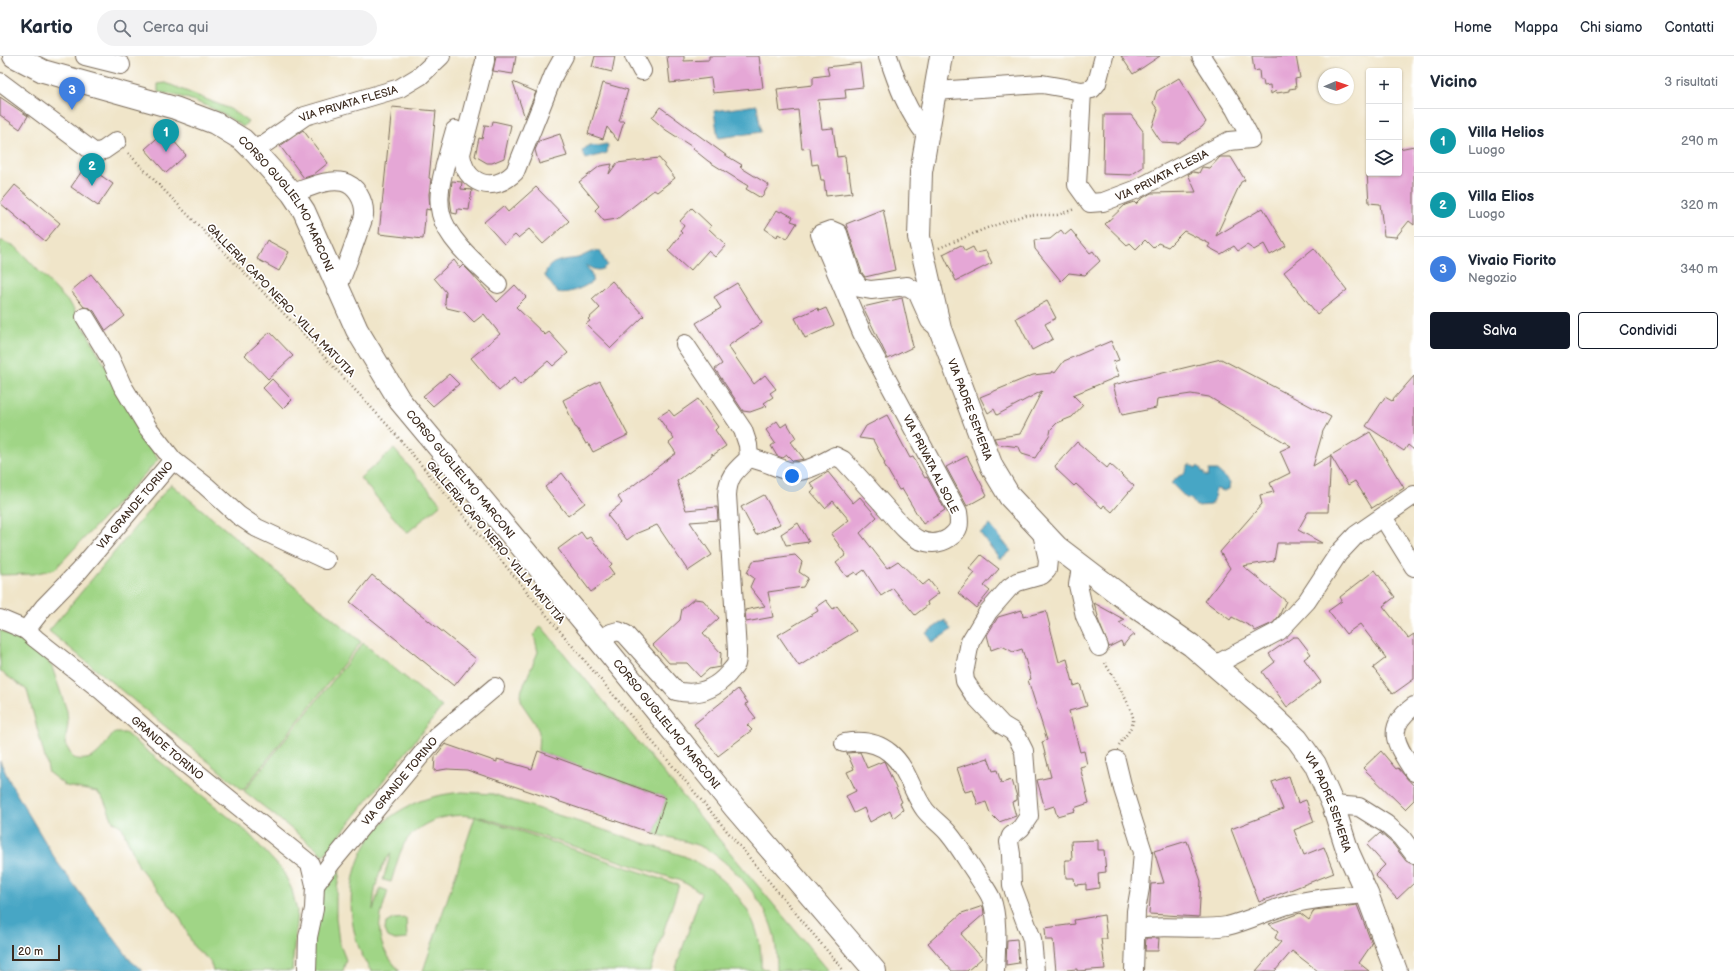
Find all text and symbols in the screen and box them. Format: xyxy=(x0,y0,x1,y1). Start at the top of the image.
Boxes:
search box xyxy=(97,10,377,46)
text: Kartio xyxy=(20,16,73,39)
icon: search xyxy=(111,17,133,39)
text: Cerca qui xyxy=(143,18,209,37)
text: Home xyxy=(1454,19,1492,36)
text: Mappa xyxy=(1514,19,1558,36)
text: Chi siamo xyxy=(1580,19,1643,36)
text: Contatti xyxy=(1665,19,1714,36)
north arrow xyxy=(1318,68,1354,104)
map controls xyxy=(1366,68,1402,176)
button: + xyxy=(1366,68,1402,104)
text: Vicino xyxy=(1430,72,1477,92)
text: 3 risultati xyxy=(1664,74,1718,90)
pin: 3 xyxy=(59,77,85,110)
street label: VIA PRIVATA FLESIA xyxy=(297,83,399,125)
button: − xyxy=(1366,104,1402,140)
pin: 1 xyxy=(153,119,179,152)
text: Villa Helios xyxy=(1468,123,1544,142)
street label: CORSO GUGLIELMO MARCONI xyxy=(235,133,336,274)
text: 1 xyxy=(1440,133,1446,149)
text: 290 m xyxy=(1681,133,1718,149)
button: layers xyxy=(1366,140,1402,176)
text: Luogo xyxy=(1468,142,1505,158)
street label: VIA PRIVATA FLESIA xyxy=(1114,147,1211,204)
pin: 2 xyxy=(79,153,105,186)
text: Villa Elios xyxy=(1468,187,1534,206)
text: 2 xyxy=(1439,197,1447,213)
text: 320 m xyxy=(1680,197,1718,213)
text: Luogo xyxy=(1468,206,1505,222)
street label: GALLERIA CAPO NERO - VILLA MATUTIA xyxy=(204,221,358,380)
text: Vivaio Fiorito xyxy=(1468,251,1556,270)
text: 3 xyxy=(1439,261,1447,277)
text: 340 m xyxy=(1680,261,1718,277)
text: Negozio xyxy=(1468,270,1517,286)
button: Salva xyxy=(1430,312,1570,349)
button: Condividi xyxy=(1578,312,1718,349)
street label: VIA PADRE SEMERIA xyxy=(945,357,995,462)
street label: CORSO GUGLIELMO MARCONI xyxy=(403,407,518,541)
street label: VIA PRIVATA AL SOLE xyxy=(900,413,961,516)
street label: GALLERIA CAPO NERO - VILLA MATUTIA xyxy=(424,458,568,626)
street label: VIA GRANDE TORINO xyxy=(94,459,176,552)
your location xyxy=(782,466,802,486)
street label: CORSO GUGLIELMO MARCONI xyxy=(610,657,723,792)
street label: GRANDE TORINO xyxy=(128,713,206,783)
street label: VIA GRANDE TORINO xyxy=(359,734,440,828)
street label: VIA PADRE SEMERIA xyxy=(1301,750,1354,854)
scale bar xyxy=(12,943,60,962)
text: 20 m xyxy=(18,945,43,958)

